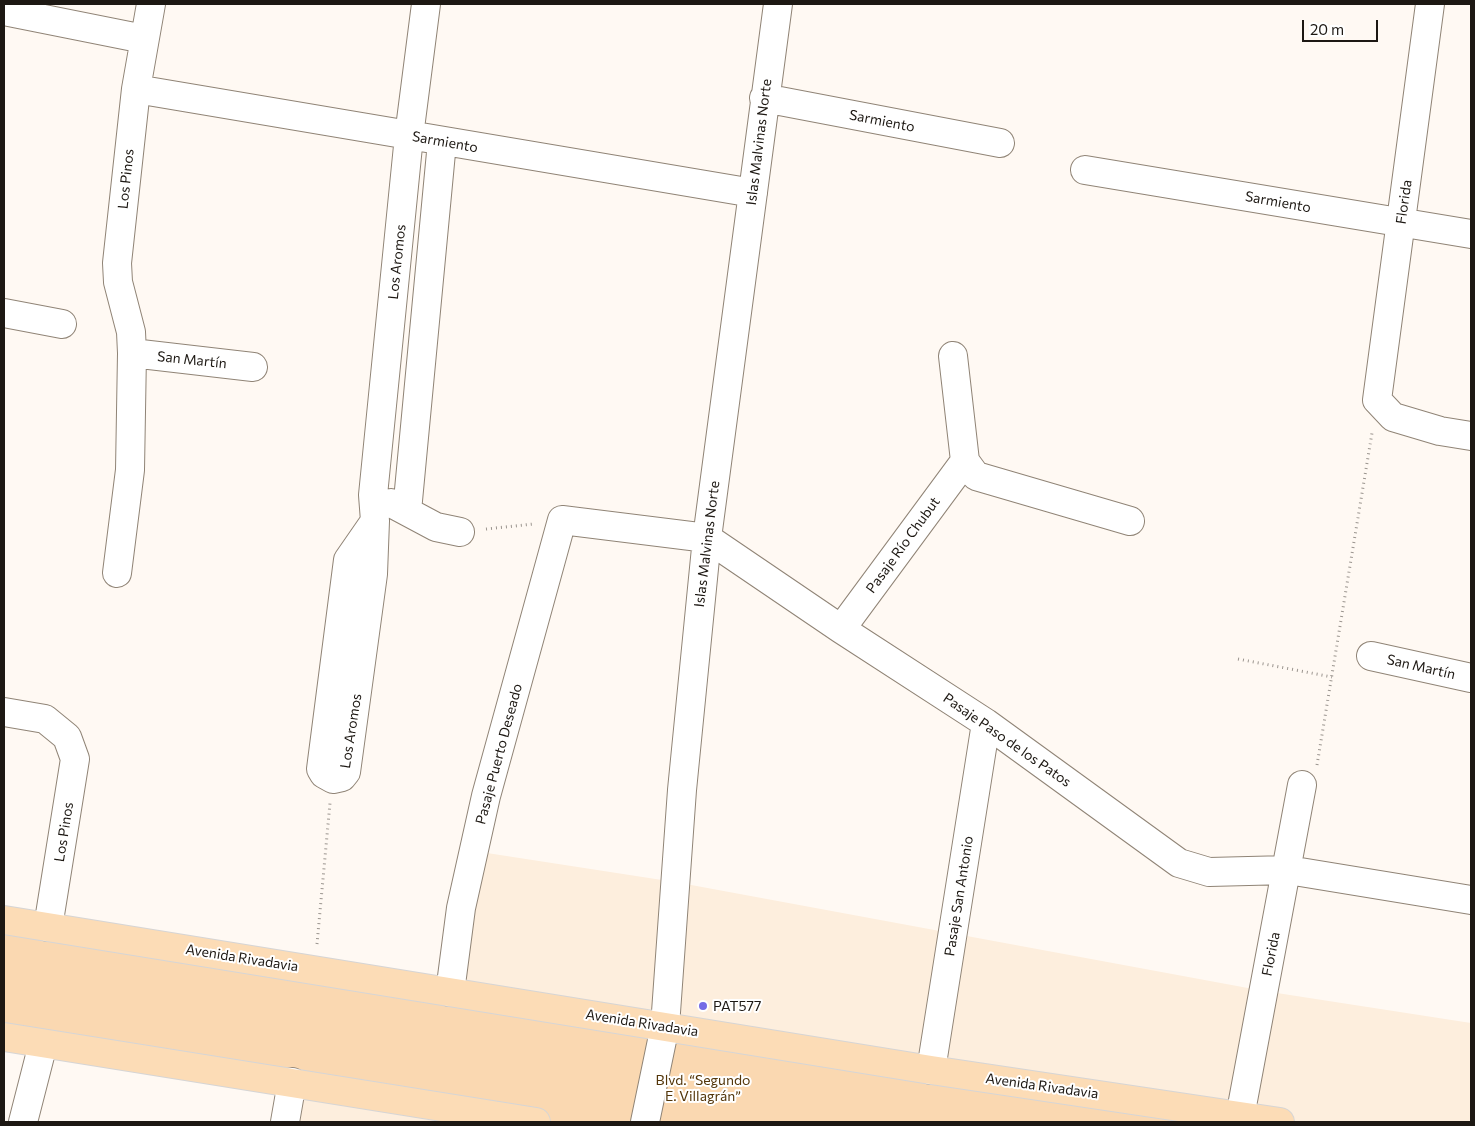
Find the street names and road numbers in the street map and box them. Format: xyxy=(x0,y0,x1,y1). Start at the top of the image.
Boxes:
street label: Islas Malvinas Norte xyxy=(743,78,775,206)
street label: Sarmiento xyxy=(848,106,916,136)
street label: Sarmiento xyxy=(411,128,479,156)
street label: Los Pinos xyxy=(114,148,138,210)
street label: Florida xyxy=(1393,179,1415,225)
street label: Sarmiento xyxy=(1244,188,1312,216)
street label: Los Aromos xyxy=(385,224,409,300)
street label: San Martín xyxy=(156,348,228,372)
street label: Islas Malvinas Norte xyxy=(691,480,723,608)
street label: Pasaje Río Chubut xyxy=(862,494,944,596)
street label: San Martín xyxy=(1385,651,1457,683)
street label: Pasaje Puerto Deseado xyxy=(472,682,526,826)
street label: Pasaje Paso de los Patos xyxy=(940,689,1074,791)
street label: Los Aromos xyxy=(337,692,365,770)
street label: Los Pinos xyxy=(51,801,77,863)
street label: Pasaje San Antonio xyxy=(941,835,977,957)
street label: Florida xyxy=(1259,931,1283,977)
street label: Avenida Rivadavia xyxy=(184,941,300,975)
street label: Avenida Rivadavia xyxy=(584,1006,700,1040)
street label: Avenida Rivadavia xyxy=(984,1070,1100,1102)

